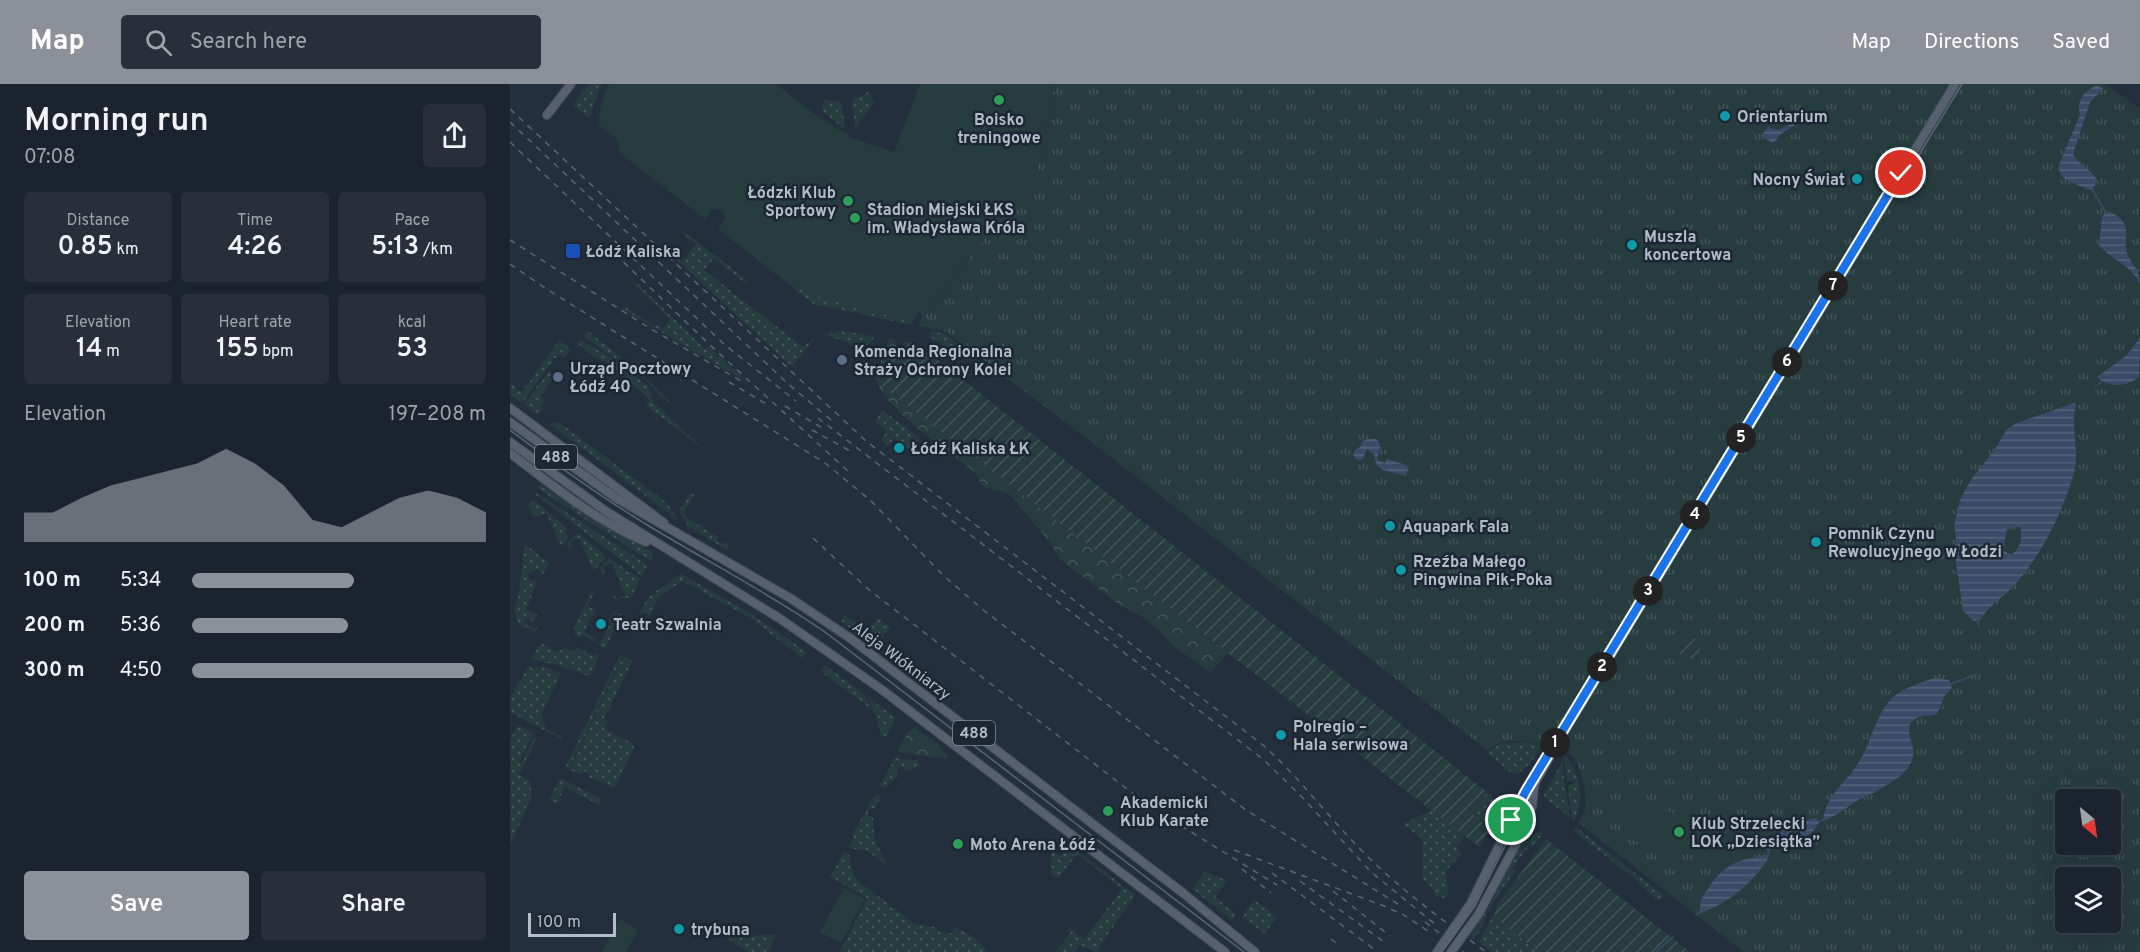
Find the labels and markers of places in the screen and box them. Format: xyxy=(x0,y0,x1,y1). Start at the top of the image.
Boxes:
marker: Boisko treningowe xyxy=(992,93,1006,107)
place label: Orientarium xyxy=(1737,108,1828,128)
marker: Orientarium xyxy=(1718,109,1732,123)
place label: Boisko treningowe xyxy=(957,111,1041,149)
pin xyxy=(1875,147,1926,198)
place label: Nocny Świat xyxy=(1753,169,1845,191)
marker: Nocny Świat xyxy=(1850,172,1864,186)
place label: Łódzki Klub Sportowy xyxy=(748,184,836,222)
marker: Łódzki Klub Sportowy xyxy=(841,194,855,208)
place label: Stadion Miejski ŁKS im. Władysława Króla xyxy=(867,201,1025,239)
marker: Stadion Miejski ŁKS im. Władysława Króla xyxy=(848,211,862,225)
place label: Muszla koncertowa xyxy=(1644,228,1731,266)
marker: Muszla koncertowa xyxy=(1625,238,1639,252)
marker: Łódź Kaliska xyxy=(564,242,582,260)
place label: Łódź Kaliska xyxy=(586,243,681,263)
pin: 7 xyxy=(1818,271,1848,301)
place label: Komenda Regionalna Straży Ochrony Kolei xyxy=(854,343,1012,381)
pin: 6 xyxy=(1772,347,1802,377)
marker: Komenda Regionalna Straży Ochrony Kolei xyxy=(835,353,849,367)
place label: Urząd Pocztowy Łódź 40 xyxy=(570,360,691,398)
marker: Urząd Pocztowy Łódź 40 xyxy=(551,370,565,384)
pin: 5 xyxy=(1726,423,1756,453)
place label: Łódź Kaliska ŁK xyxy=(911,440,1030,460)
marker: Łódź Kaliska ŁK xyxy=(892,441,906,455)
pin: 4 xyxy=(1680,500,1710,530)
place label: Aquapark Fala xyxy=(1402,518,1509,538)
marker: Aquapark Fala xyxy=(1383,519,1397,533)
place label: Pomnik Czynu Rewolucyjnego w Łodzi xyxy=(1828,525,2002,563)
marker: Pomnik Czynu Rewolucyjnego w Łodzi xyxy=(1809,535,1823,549)
place label: Rzeźba Małego Pingwina Pik-Poka xyxy=(1413,553,1552,591)
marker: Rzeźba Małego Pingwina Pik-Poka xyxy=(1394,563,1408,577)
pin: 3 xyxy=(1633,576,1663,606)
place label: Teatr Szwalnia xyxy=(613,616,722,636)
marker: Teatr Szwalnia xyxy=(594,617,608,631)
pin: 2 xyxy=(1587,652,1617,682)
place label: Polregio – Hala serwisowa xyxy=(1293,718,1408,756)
marker: Polregio – Hala serwisowa xyxy=(1274,728,1288,742)
pin: 1 xyxy=(1540,728,1570,758)
place label: Akademicki Klub Karate xyxy=(1120,794,1209,832)
pin xyxy=(1485,794,1536,845)
marker: Akademicki Klub Karate xyxy=(1101,804,1115,818)
place label: Klub Strzelecki LOK „Dziesiątka” xyxy=(1691,815,1820,853)
marker: Klub Strzelecki LOK „Dziesiątka” xyxy=(1672,825,1686,839)
place label: Moto Arena Łódź xyxy=(970,836,1096,856)
marker: Moto Arena Łódź xyxy=(951,837,965,851)
place label: trybuna xyxy=(691,921,750,941)
marker: trybuna xyxy=(672,922,686,936)

